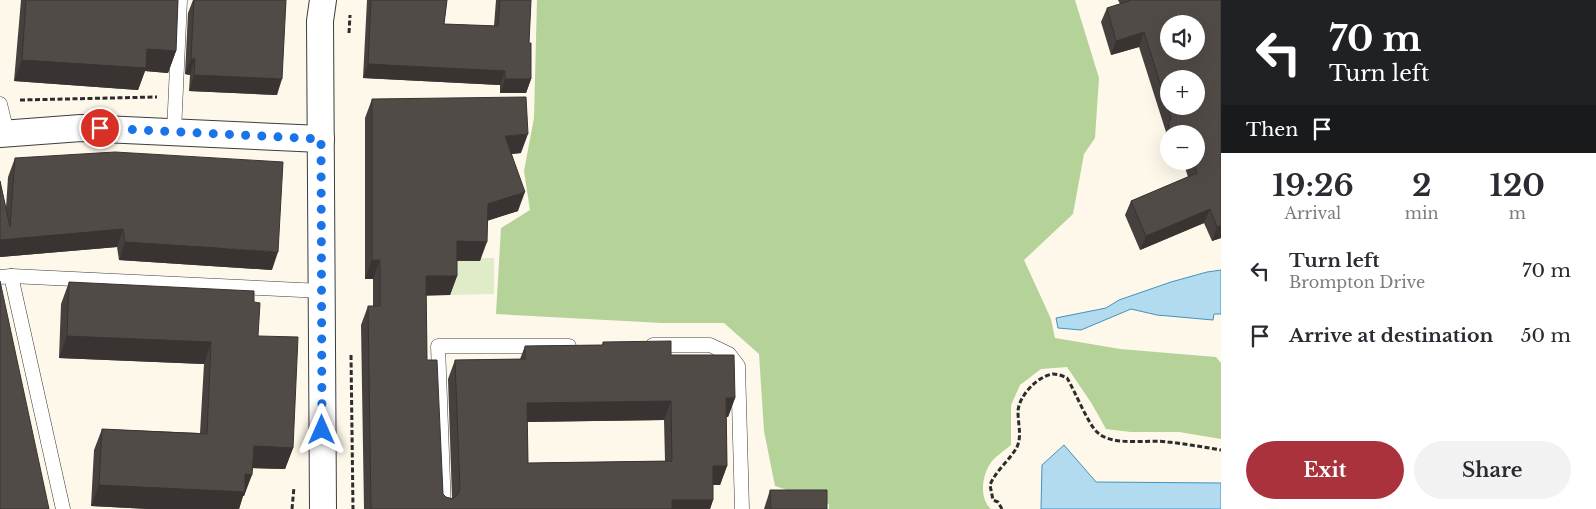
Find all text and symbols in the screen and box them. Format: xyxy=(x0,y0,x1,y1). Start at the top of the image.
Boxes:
map controls xyxy=(1160,15,1205,170)
button: sound xyxy=(1160,15,1205,60)
text: 70 m xyxy=(1329,17,1422,60)
icon: left xyxy=(1246,20,1311,85)
text: Turn left xyxy=(1329,60,1429,87)
button: + xyxy=(1160,70,1205,115)
pin xyxy=(79,107,121,149)
icon: arrive xyxy=(86,114,114,142)
icon: arrive xyxy=(1308,115,1336,143)
text: Then xyxy=(1246,118,1298,141)
button: − xyxy=(1160,125,1205,170)
text: 19:26 xyxy=(1272,167,1354,204)
text: 2 xyxy=(1412,167,1431,204)
text: 120 xyxy=(1490,167,1545,204)
text: Arrival xyxy=(1285,203,1341,223)
text: min xyxy=(1405,203,1438,223)
text: m xyxy=(1509,203,1526,223)
text: Turn left xyxy=(1289,249,1380,272)
icon: left xyxy=(1246,257,1274,285)
text: 70 m xyxy=(1522,259,1571,282)
text: Brompton Drive xyxy=(1289,272,1425,292)
icon: arrive xyxy=(1246,322,1274,350)
text: Arrive at destination xyxy=(1289,324,1493,347)
text: 50 m xyxy=(1521,324,1571,347)
position arrow xyxy=(295,403,347,455)
button: Exit xyxy=(1246,441,1404,499)
button: Share xyxy=(1414,441,1571,499)

